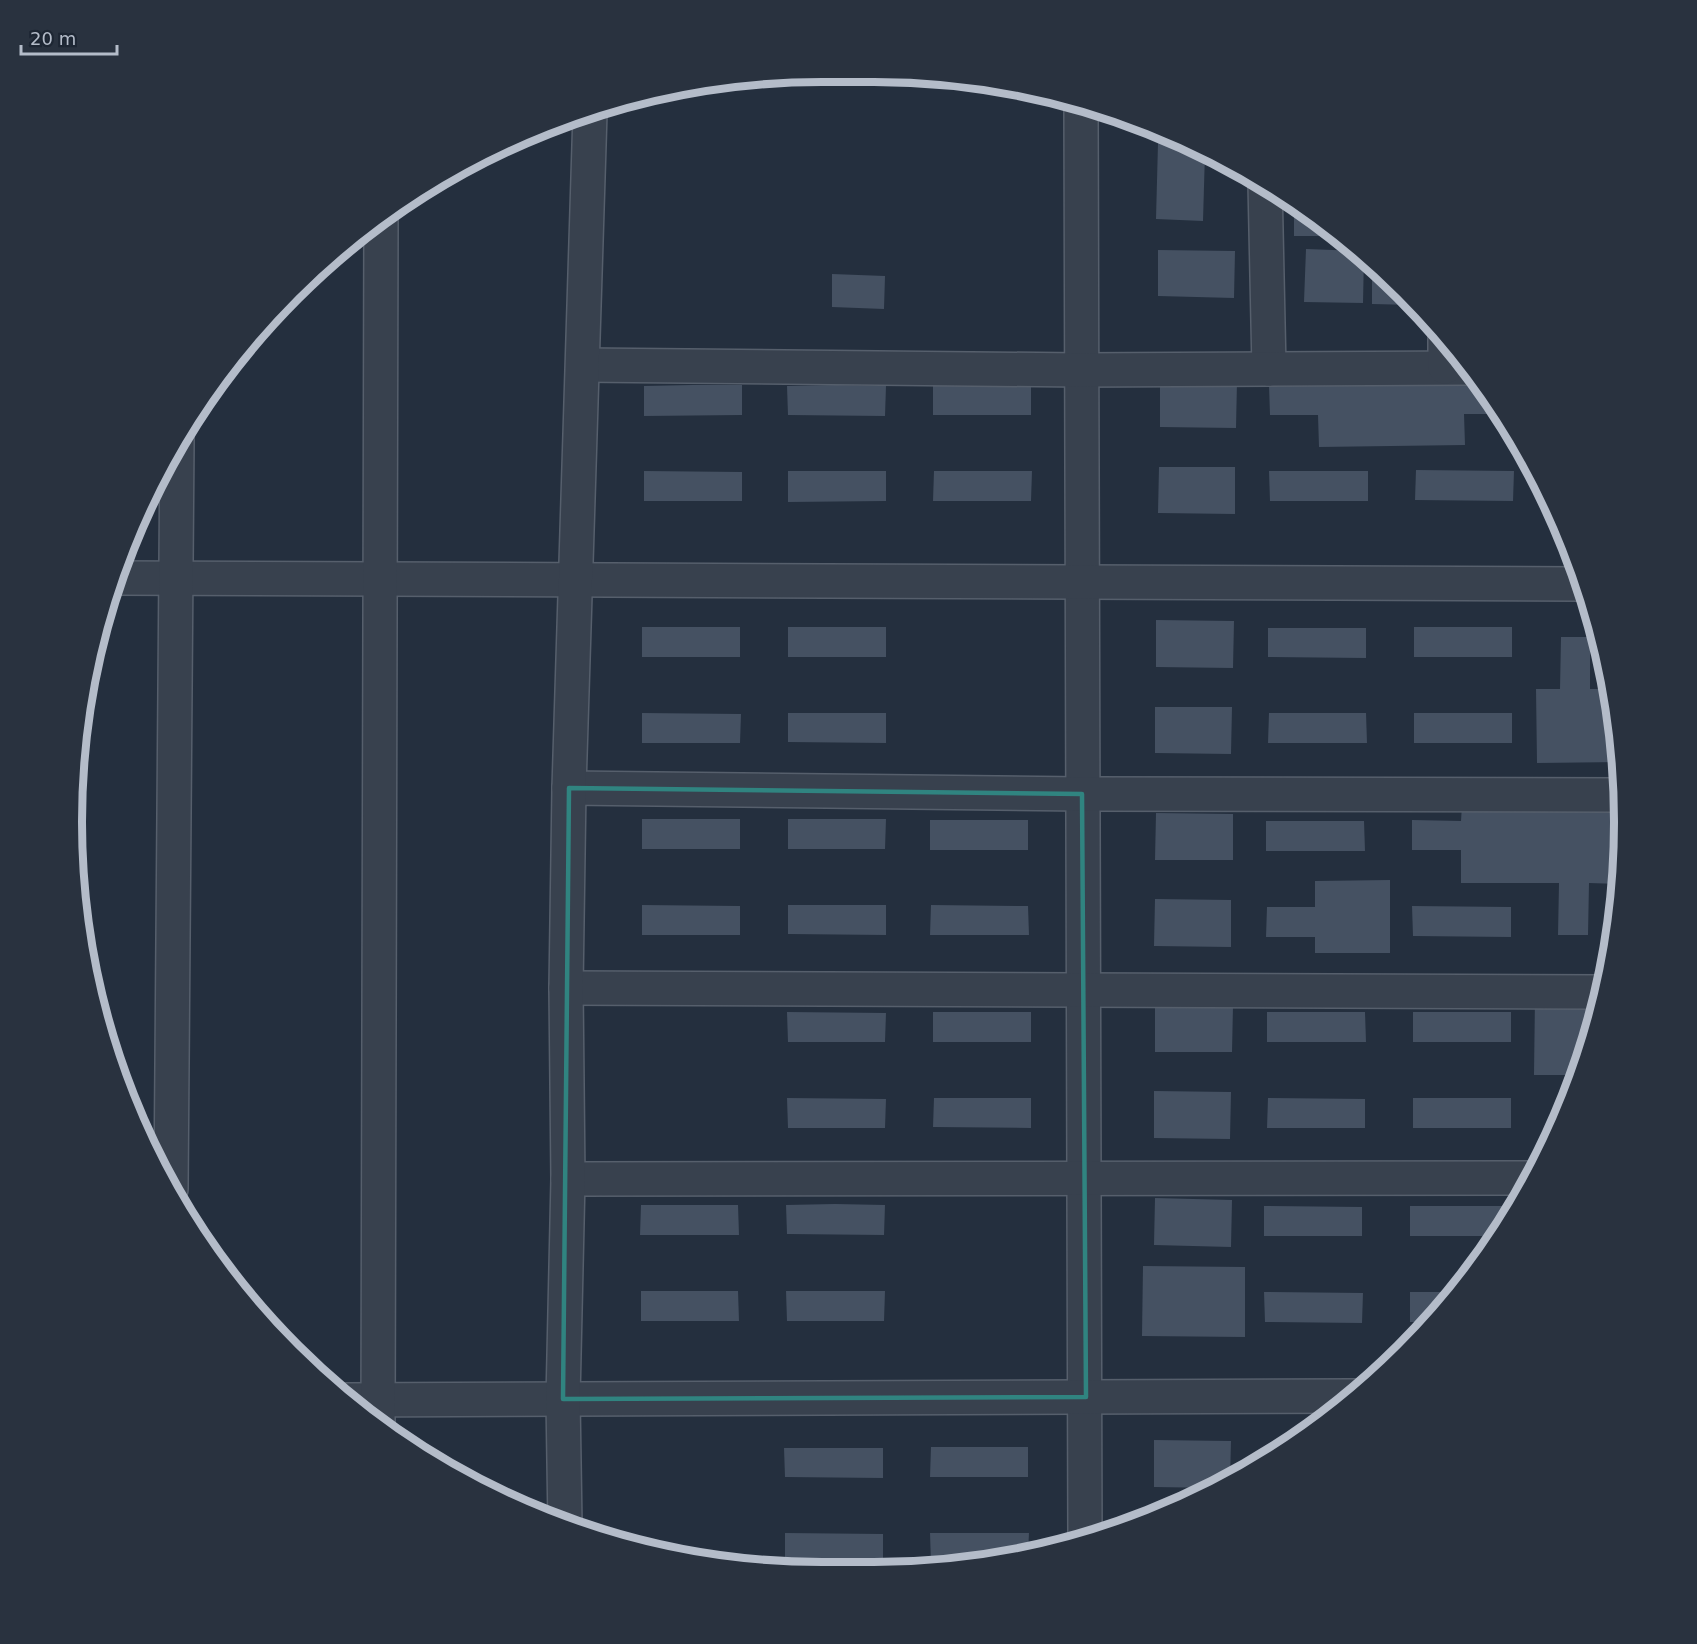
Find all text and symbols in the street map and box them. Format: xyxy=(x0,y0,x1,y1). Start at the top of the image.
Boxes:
scale bar xyxy=(21,18,117,56)
text: 20 m xyxy=(30,28,76,49)

